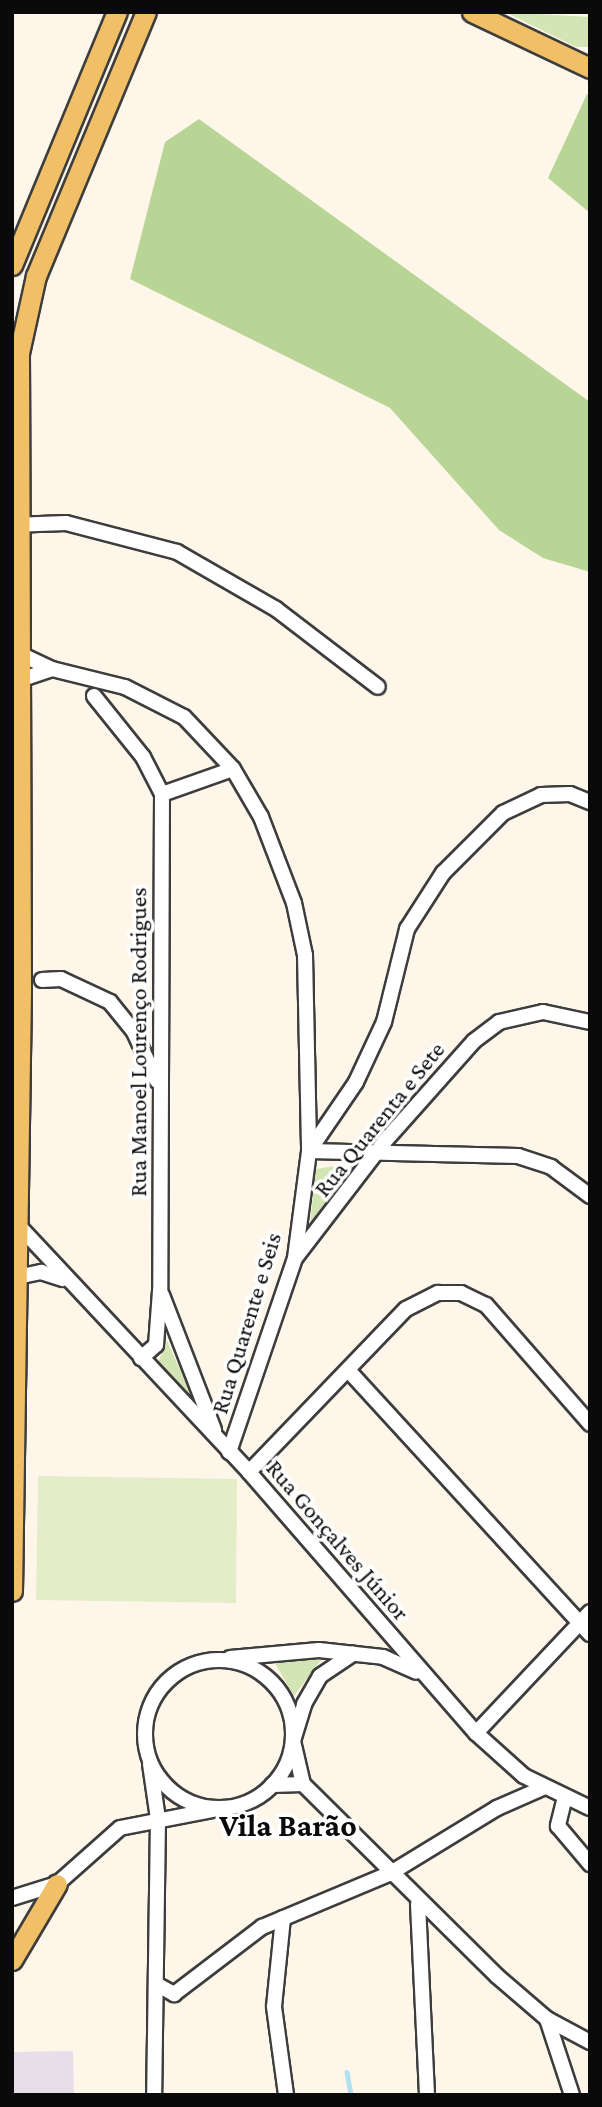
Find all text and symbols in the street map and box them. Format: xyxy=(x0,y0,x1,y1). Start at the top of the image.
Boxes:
street label: Rua Manoel Lourenço Rodrigues xyxy=(124,887,152,1197)
street label: Rua Quarenta e Sete xyxy=(308,1036,450,1202)
street label: Rua Quarente e Seis xyxy=(205,1229,287,1417)
street label: Rua Gonçalves Júnior xyxy=(260,1454,416,1626)
district label: Vila Barão xyxy=(219,1806,357,1844)

